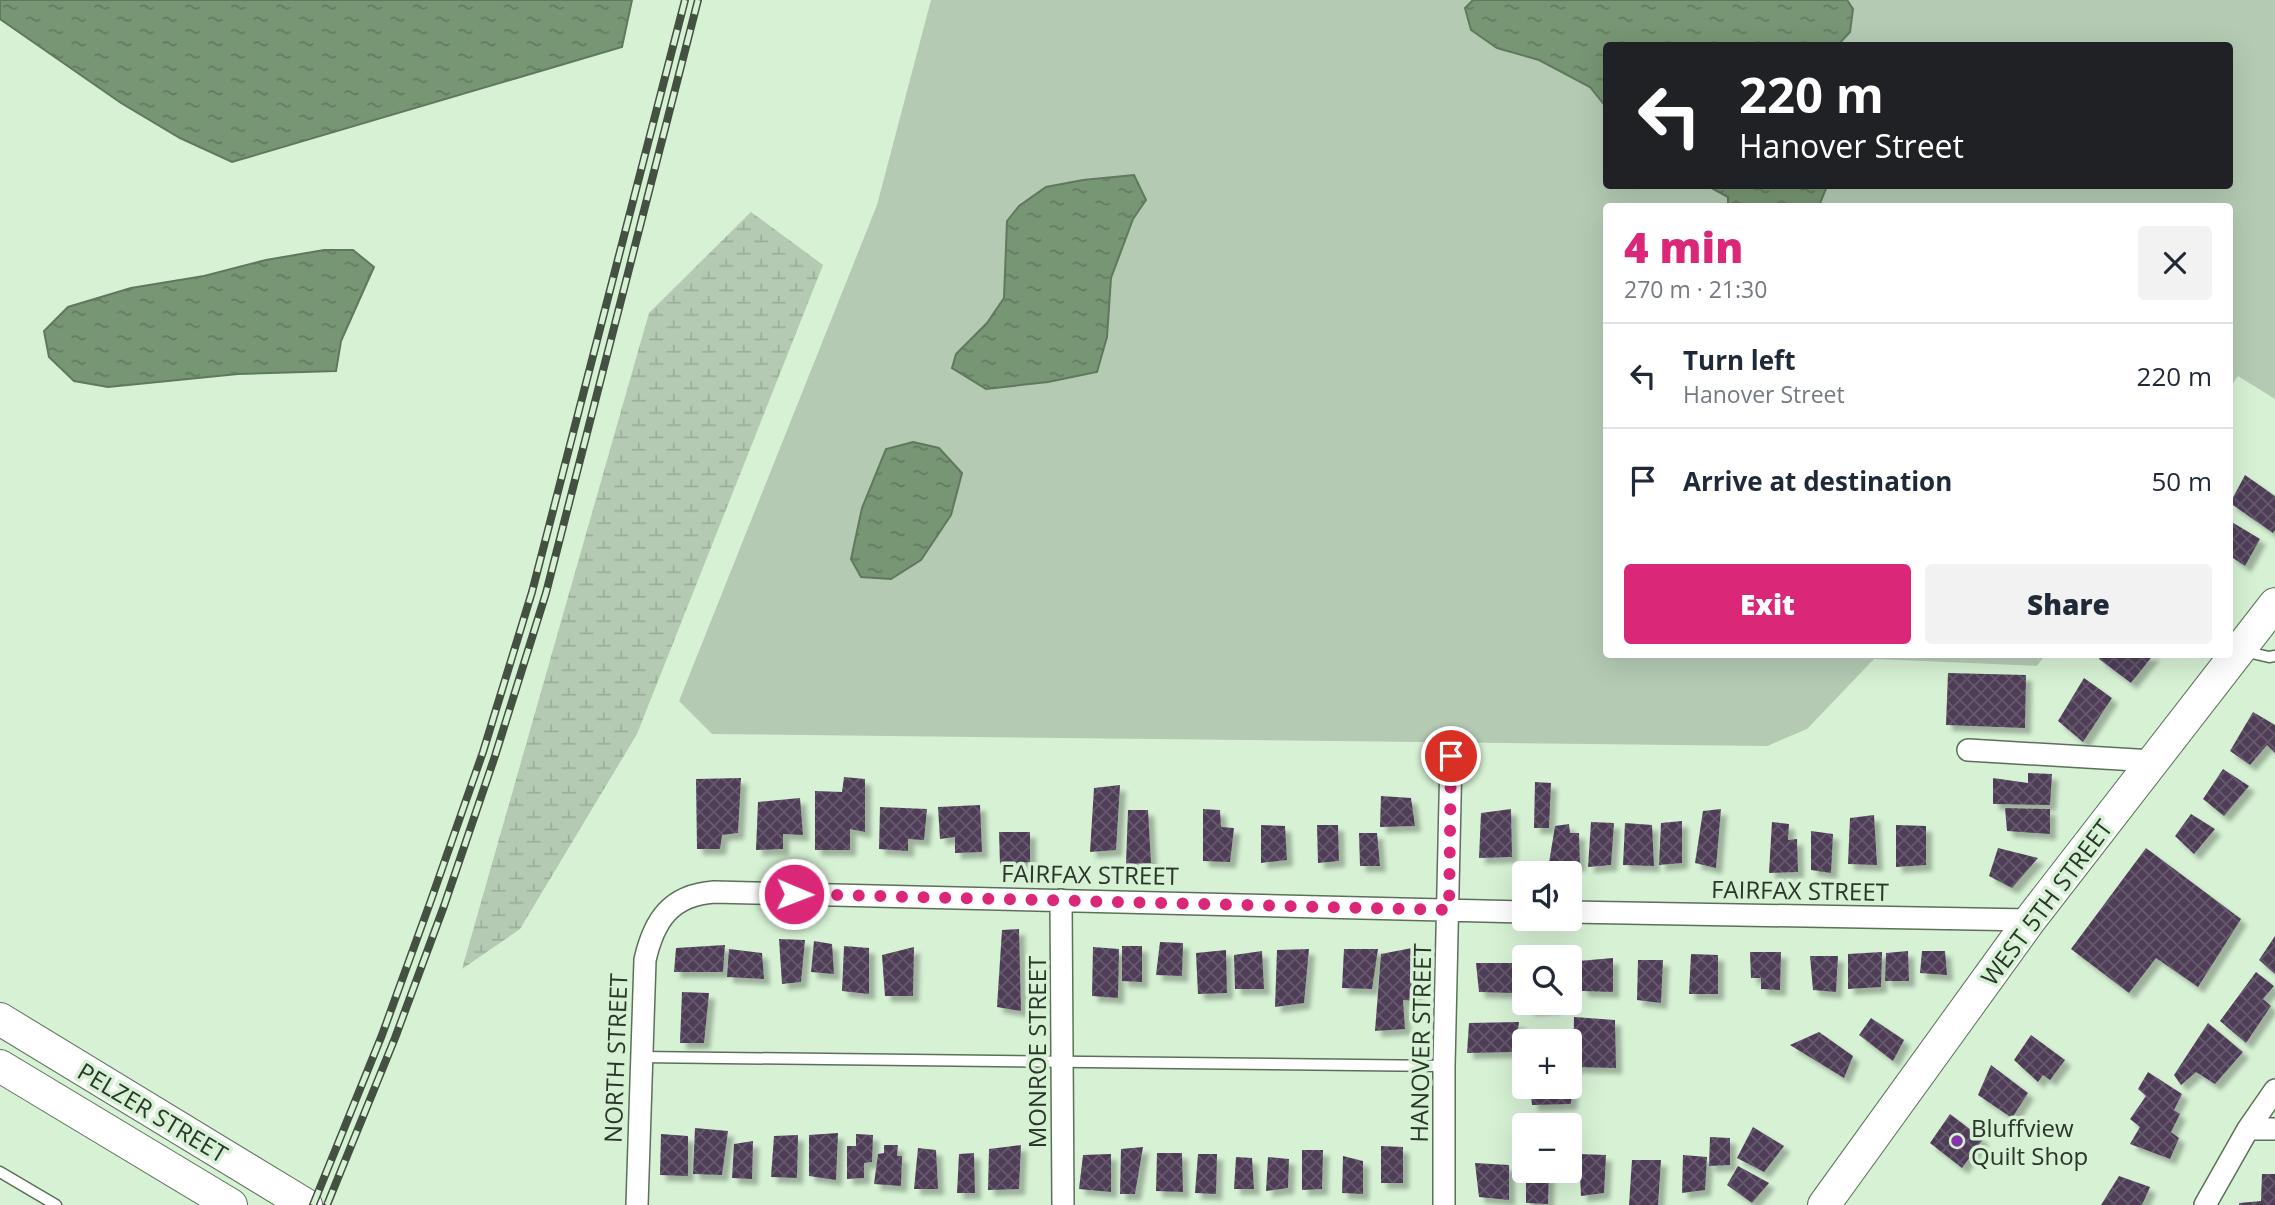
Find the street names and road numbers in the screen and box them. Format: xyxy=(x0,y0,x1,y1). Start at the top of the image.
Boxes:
street label: WEST 5TH STREET xyxy=(1973,812,2119,992)
street label: FAIRFAX STREET xyxy=(1001,856,1179,892)
street label: FAIRFAX STREET xyxy=(1711,872,1889,908)
street label: HANOVER STREET xyxy=(1402,943,1438,1143)
street label: MONROE STREET xyxy=(1020,956,1053,1148)
street label: NORTH STREET xyxy=(596,973,634,1143)
street label: PELZER STREET xyxy=(72,1054,234,1170)

